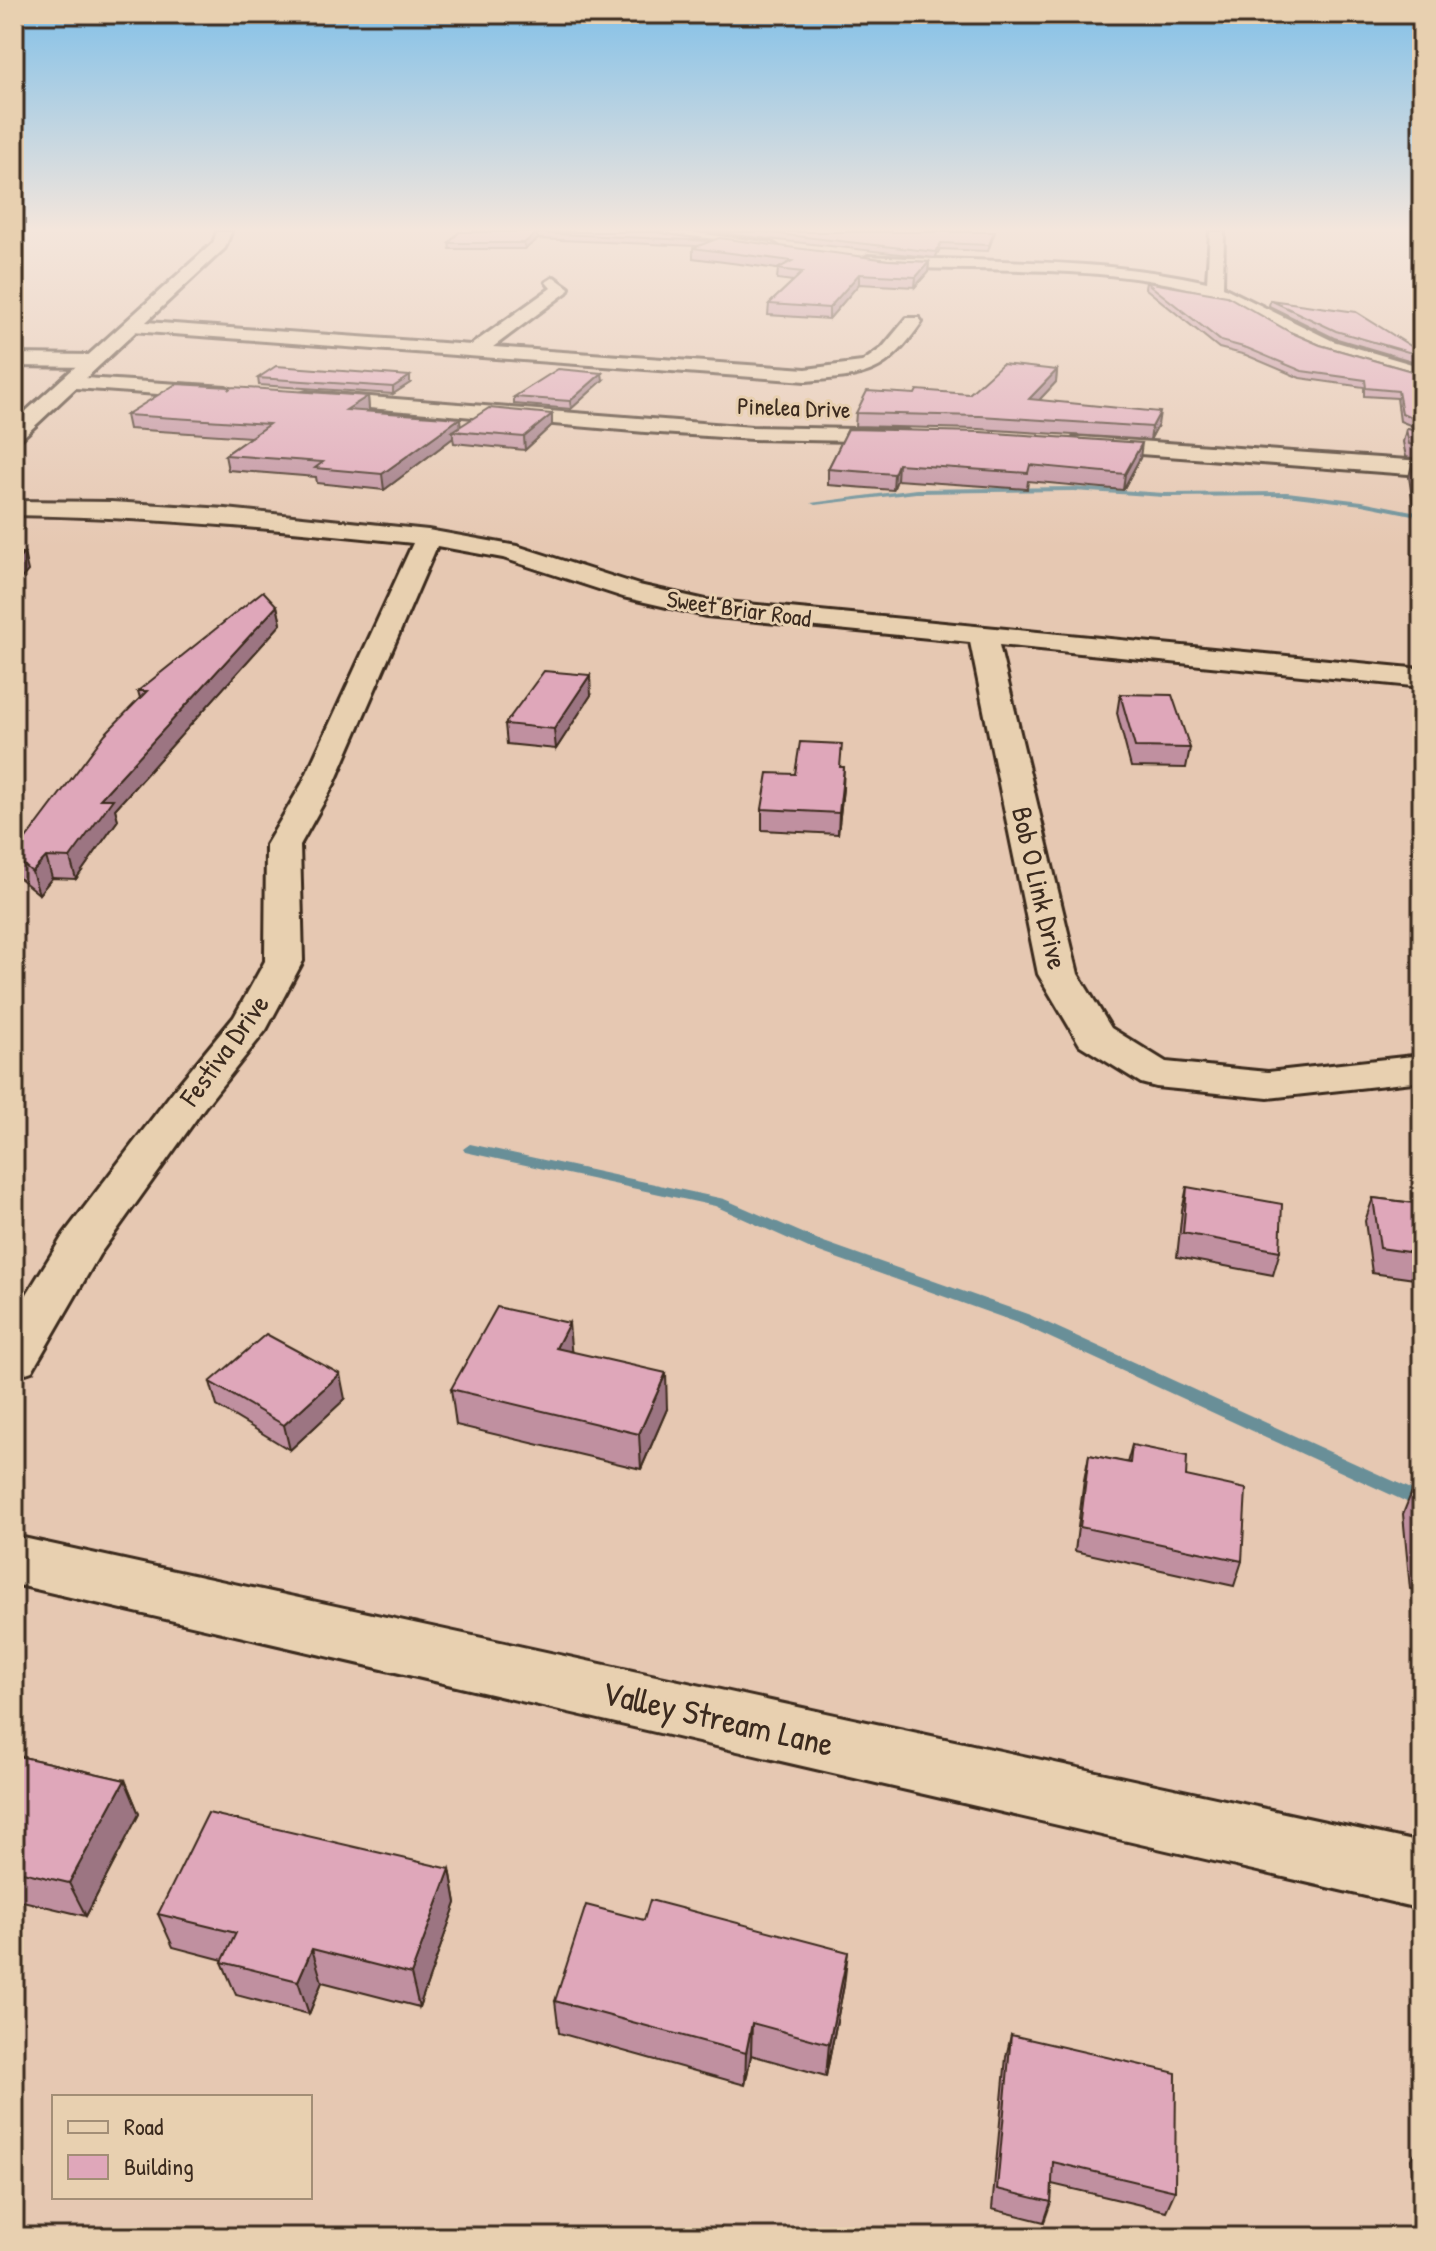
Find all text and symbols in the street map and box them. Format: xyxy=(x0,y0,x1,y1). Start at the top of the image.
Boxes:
street label: Pinelea Drive xyxy=(737,389,852,425)
street label: Sweet Briar Road xyxy=(665,582,813,634)
street label: Bob O Link Drive xyxy=(1003,803,1077,973)
street label: Festiva Drive xyxy=(170,986,277,1114)
street label: Valley Stream Lane xyxy=(598,1669,838,1767)
legend xyxy=(52,2095,312,2199)
text: Road xyxy=(124,2110,163,2142)
text: Building xyxy=(124,2150,194,2182)

